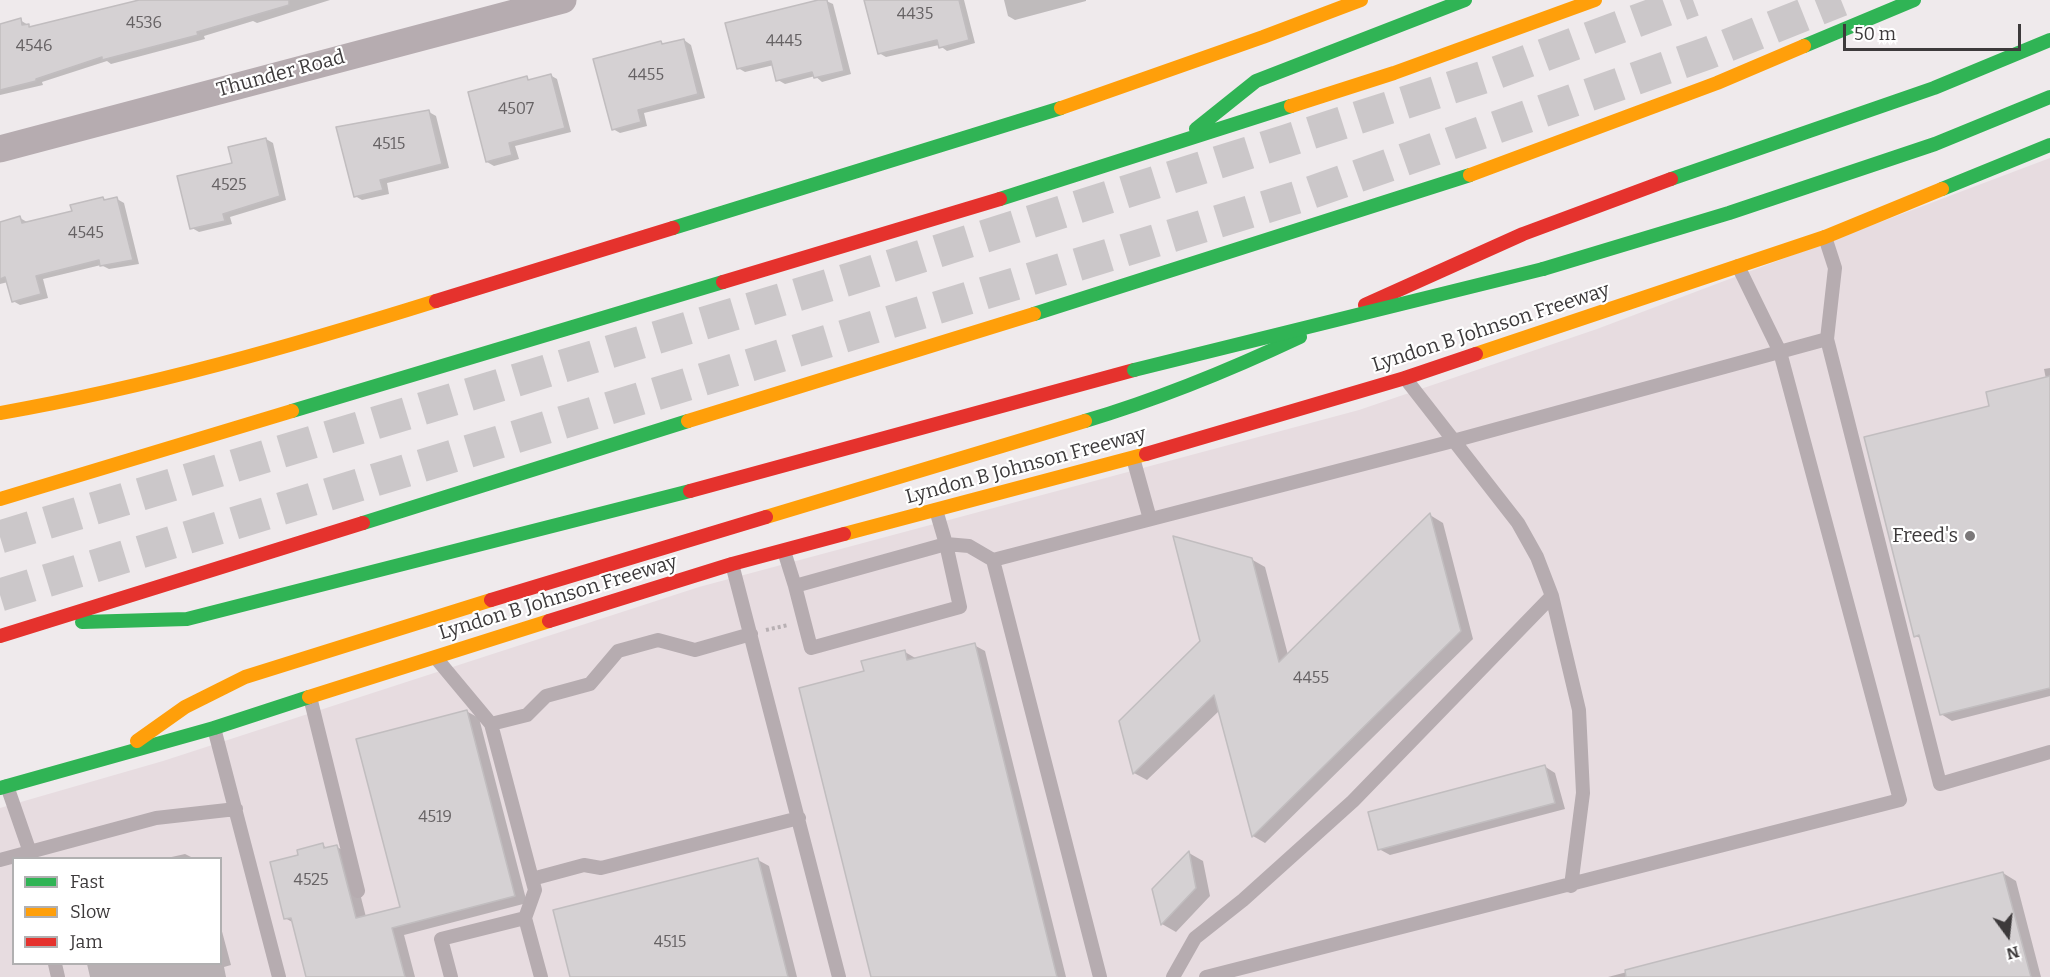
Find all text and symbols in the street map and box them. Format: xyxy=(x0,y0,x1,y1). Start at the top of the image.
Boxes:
house number: 4435 xyxy=(897,5,933,25)
scale bar xyxy=(1846,12,2024,50)
house number: 4536 xyxy=(126,14,162,34)
text: 50 m xyxy=(1854,23,1896,45)
house number: 4445 xyxy=(766,32,802,52)
house number: 4546 xyxy=(16,37,52,57)
street label: Thunder Road xyxy=(214,45,348,103)
house number: 4455 xyxy=(628,66,664,86)
house number: 4507 xyxy=(498,100,534,120)
house number: 4515 xyxy=(373,135,405,155)
house number: 4525 xyxy=(212,176,246,196)
house number: 4545 xyxy=(68,224,104,244)
street label: Lyndon B Johnson Freeway xyxy=(1369,278,1613,378)
street label: Lyndon B Johnson Freeway xyxy=(903,422,1149,510)
place label: Freed's xyxy=(1892,524,1958,548)
marker: Freed's xyxy=(1963,529,1977,543)
street label: Lyndon B Johnson Freeway xyxy=(436,550,680,646)
house number: 4455 xyxy=(1293,669,1329,689)
house number: 4519 xyxy=(418,808,452,828)
legend xyxy=(12,857,222,965)
text: Fast xyxy=(70,871,105,893)
house number: 4525 xyxy=(294,871,328,891)
text: Slow xyxy=(70,901,110,923)
north arrow xyxy=(1978,905,2038,965)
text: Jam xyxy=(70,931,103,953)
house number: 4515 xyxy=(654,933,686,953)
text: N xyxy=(2004,942,2021,964)

